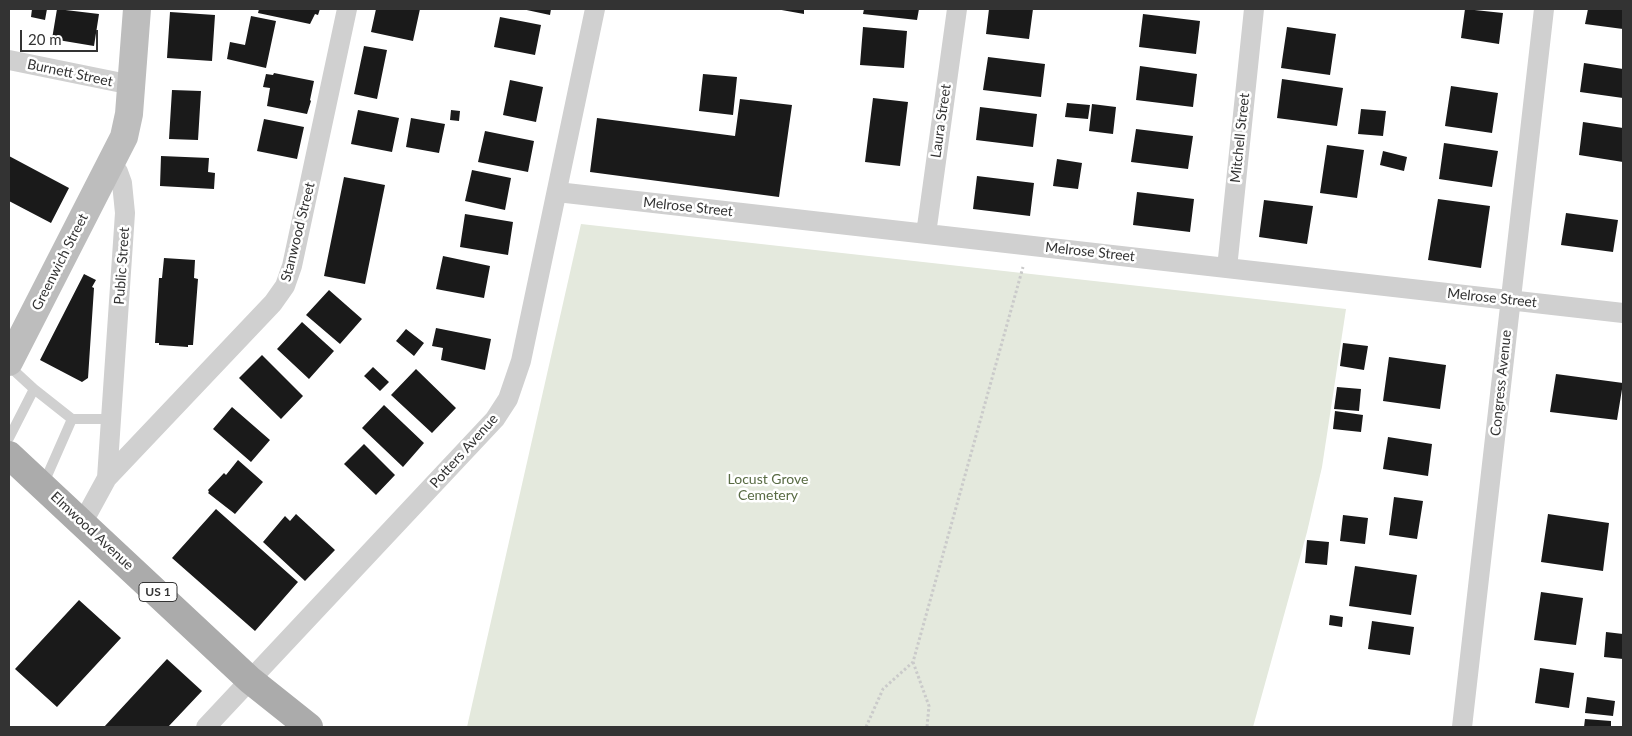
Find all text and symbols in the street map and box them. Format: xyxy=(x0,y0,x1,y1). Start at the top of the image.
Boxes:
scale bar xyxy=(22,20,100,52)
text: 20 m xyxy=(28,30,62,48)
street label: Burnett Street xyxy=(26,56,114,90)
street label: Laura Street xyxy=(928,83,954,159)
street label: Mitchell Street xyxy=(1227,92,1253,184)
street label: Stanwood Street xyxy=(278,180,318,284)
street label: Melrose Street xyxy=(642,194,734,220)
street label: Greenwich Street xyxy=(28,211,92,313)
street label: Public Street xyxy=(111,227,133,305)
street label: Melrose Street xyxy=(1044,239,1136,265)
street label: Melrose Street xyxy=(1446,285,1538,311)
street label: Congress Avenue xyxy=(1487,329,1515,437)
street label: Potters Avenue xyxy=(426,411,502,491)
park label: Locust Grove Cemetery xyxy=(728,471,808,504)
street label: Elmwood Avenue xyxy=(47,488,137,574)
road number: US 1 xyxy=(139,582,177,602)

